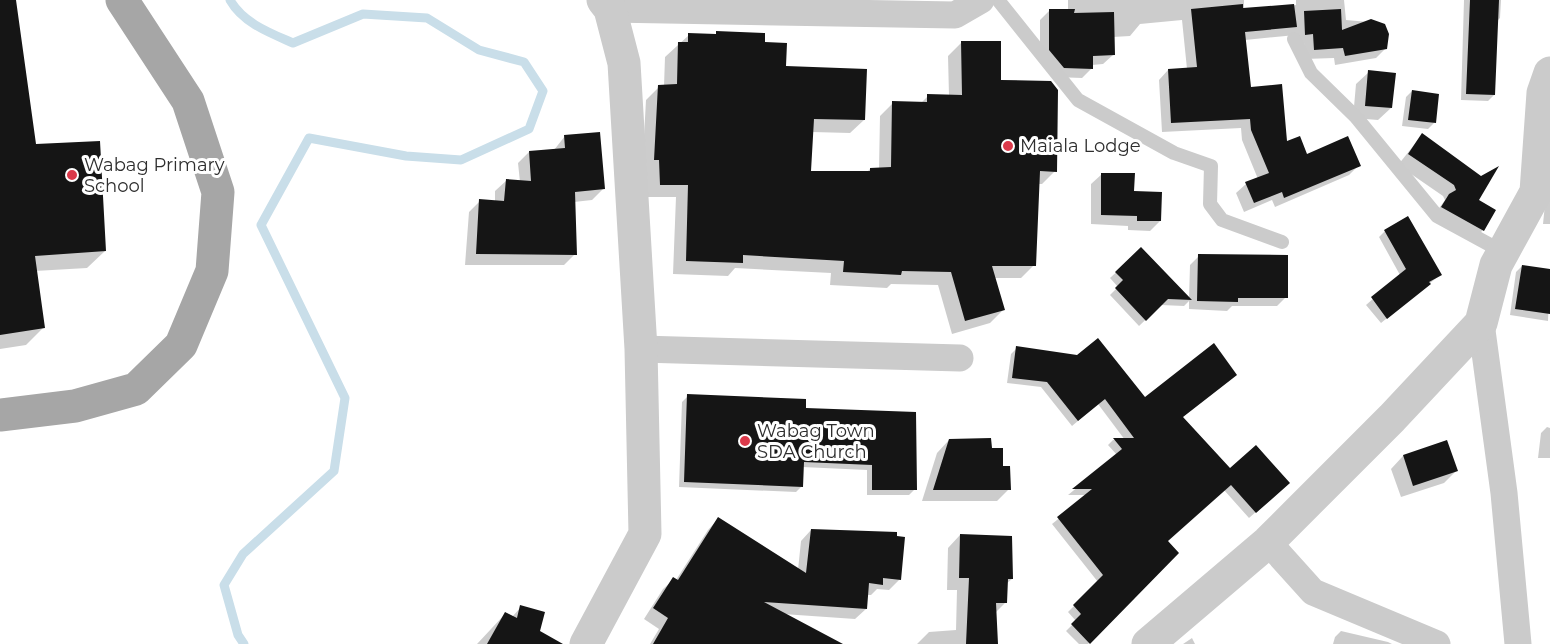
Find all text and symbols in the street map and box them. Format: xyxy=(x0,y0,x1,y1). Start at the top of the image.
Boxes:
place label: Maiala Lodge xyxy=(1020,135,1141,157)
marker: Maiala Lodge xyxy=(1001,139,1015,153)
place label: Wabag Primary School xyxy=(84,154,225,197)
marker: Wabag Primary School xyxy=(65,168,79,182)
place label: Wabag Town SDA Church xyxy=(757,420,875,463)
marker: Wabag Town SDA Church xyxy=(738,434,752,448)

